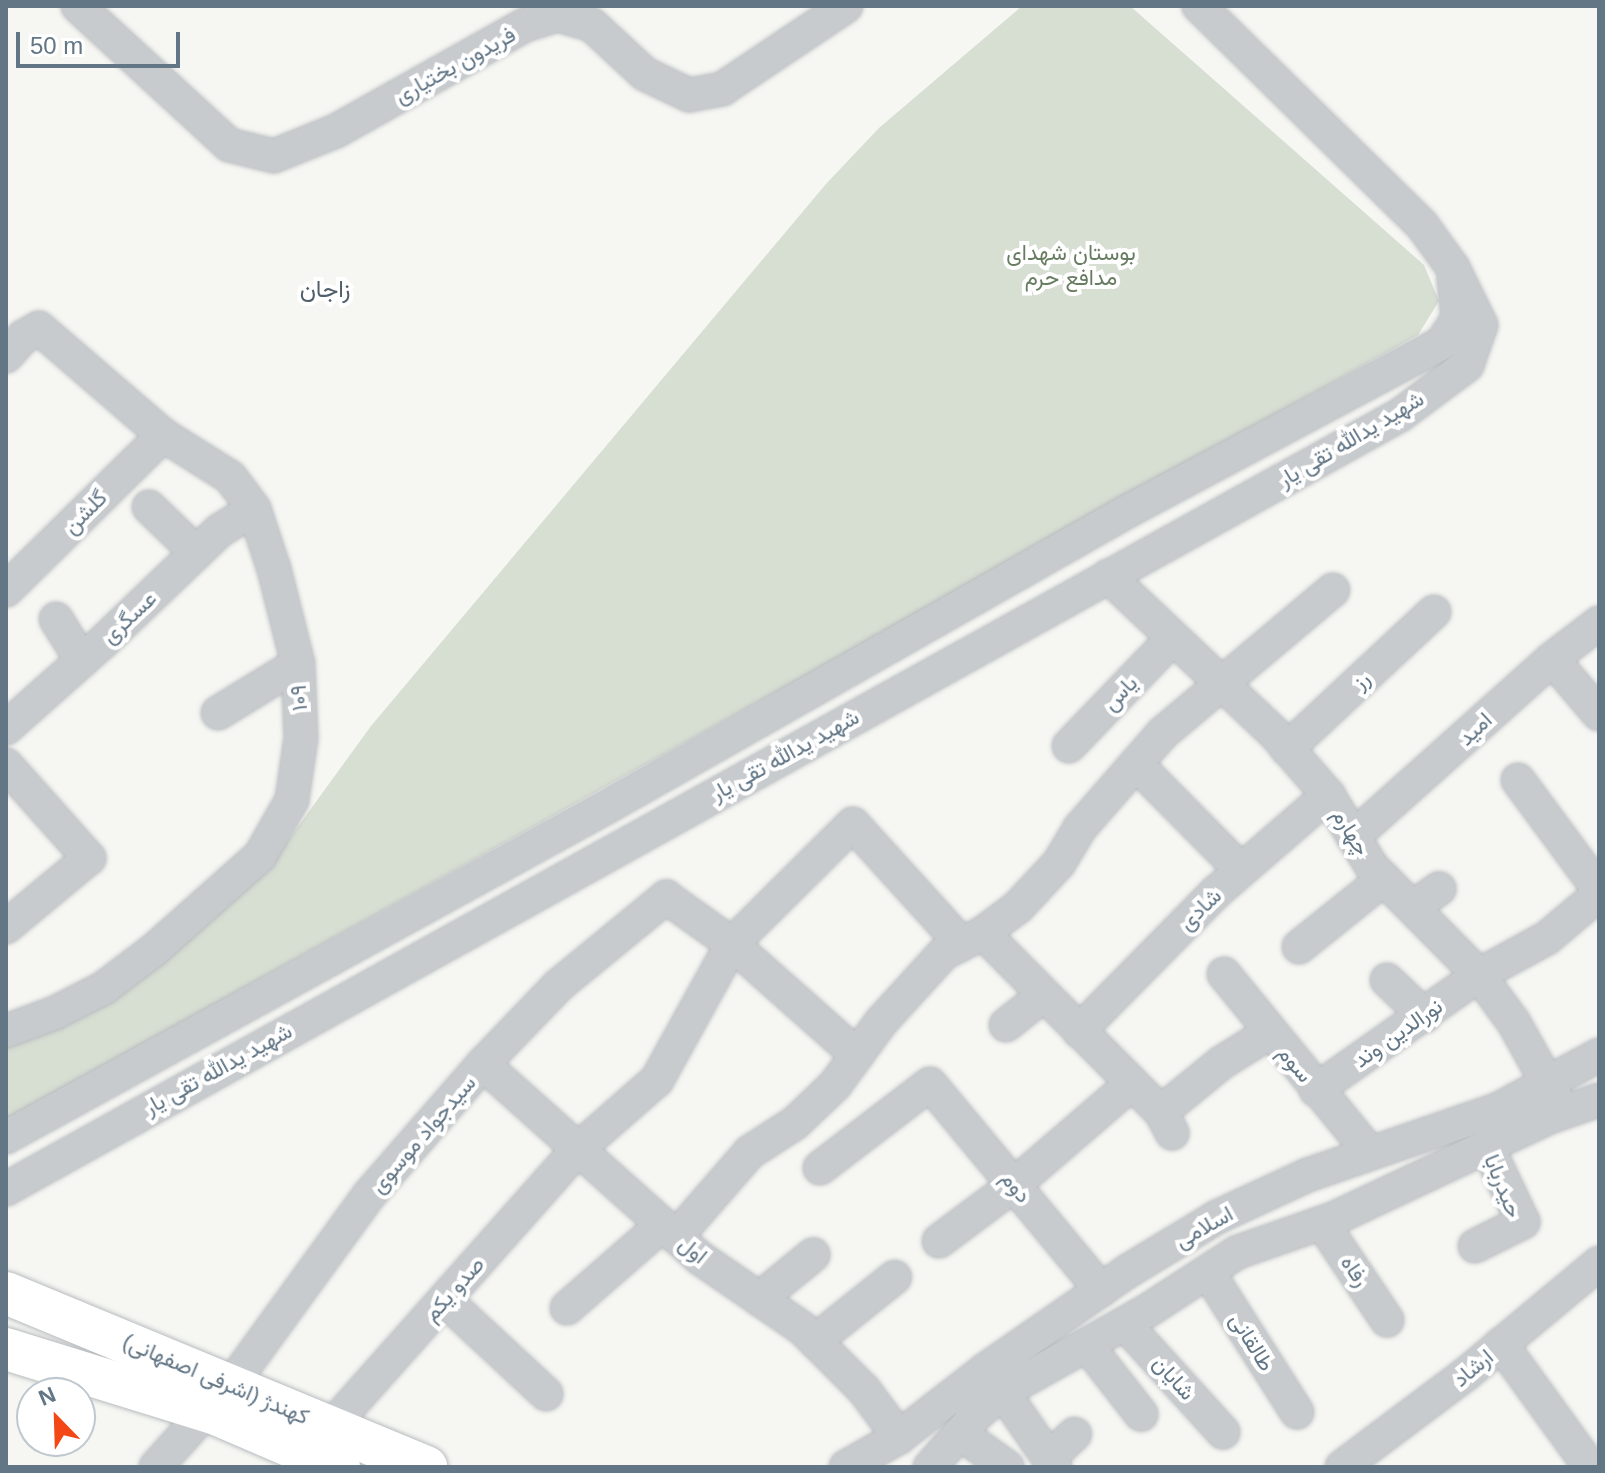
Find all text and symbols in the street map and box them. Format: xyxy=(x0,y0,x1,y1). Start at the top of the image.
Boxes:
scale bar xyxy=(20,16,184,66)
street label: فریدون بختیاری xyxy=(390,21,520,109)
text: 50 m xyxy=(30,32,83,59)
park label: بوستان شهدای مدافع حرم xyxy=(1006,239,1136,290)
district label: زاجان xyxy=(300,275,350,303)
street label: شهید یدالله تقی یار xyxy=(1273,385,1429,493)
street label: گلشن xyxy=(58,485,112,539)
street label: عسگری xyxy=(96,585,162,649)
street label: رز xyxy=(1347,665,1375,695)
street label: یاس xyxy=(1097,670,1143,716)
street label: ۱۰۹ xyxy=(285,684,313,712)
street label: شهید یدالله تقی یار xyxy=(706,703,864,807)
street label: امید xyxy=(1453,707,1497,751)
street label: چهارم xyxy=(1326,804,1376,860)
street label: شادی xyxy=(1173,882,1227,936)
street label: نورالدین وند xyxy=(1348,993,1448,1073)
street label: شهید یدالله تقی یار xyxy=(139,1017,297,1121)
street label: سوم xyxy=(1272,1040,1318,1088)
street label: سیدجواد موسوی xyxy=(365,1070,481,1198)
street label: حیدربابا xyxy=(1478,1151,1528,1221)
street label: دوم xyxy=(995,1166,1037,1208)
street label: اسلامی xyxy=(1170,1200,1238,1254)
street label: اول xyxy=(673,1231,713,1269)
street label: رفاه xyxy=(1335,1250,1375,1292)
street label: صدو یکم xyxy=(418,1251,490,1327)
street label: طالقانی xyxy=(1224,1308,1280,1376)
street label: کهندژ (اشرفی اصفهانی) xyxy=(119,1328,313,1430)
street label: ارشاد xyxy=(1447,1344,1499,1392)
street label: شایان xyxy=(1147,1350,1201,1406)
north arrow xyxy=(16,1377,96,1457)
text: N xyxy=(35,1382,59,1411)

